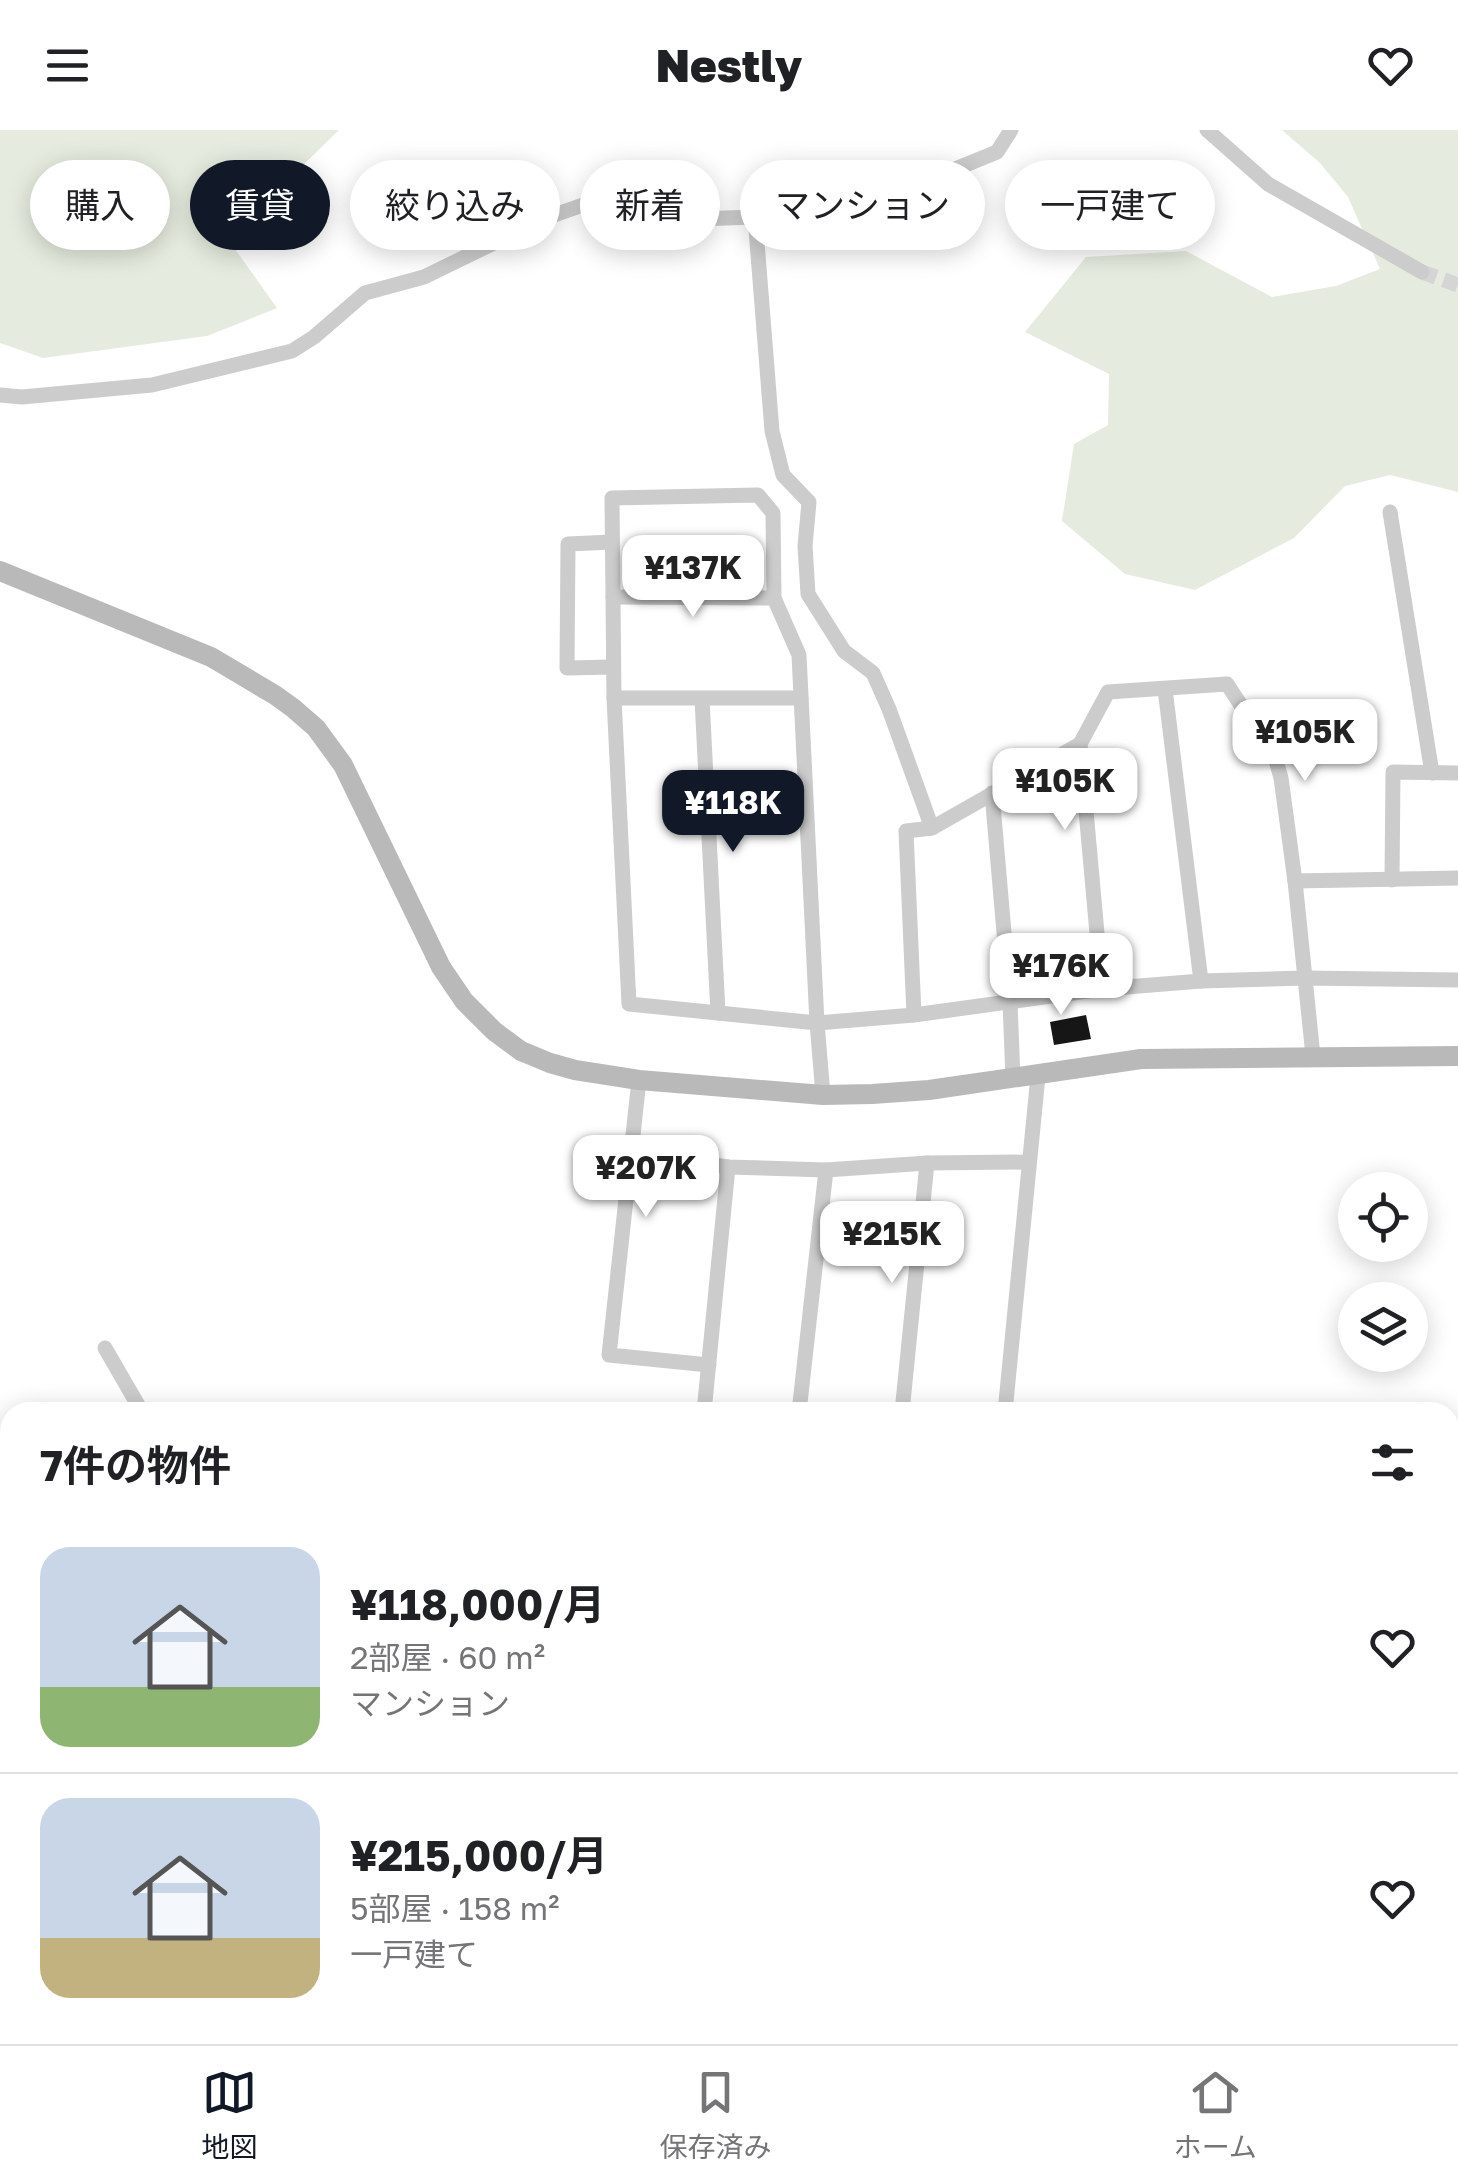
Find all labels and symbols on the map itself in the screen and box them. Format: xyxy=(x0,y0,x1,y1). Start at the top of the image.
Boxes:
pin: ¥137K xyxy=(623,535,763,620)
pin: ¥105K xyxy=(1235,699,1375,784)
pin: ¥105K xyxy=(995,748,1135,833)
pin: ¥118K xyxy=(663,770,803,855)
pin: ¥176K xyxy=(991,933,1131,1018)
pin: ¥207K xyxy=(576,1135,716,1220)
pin: ¥215K xyxy=(822,1201,962,1286)

